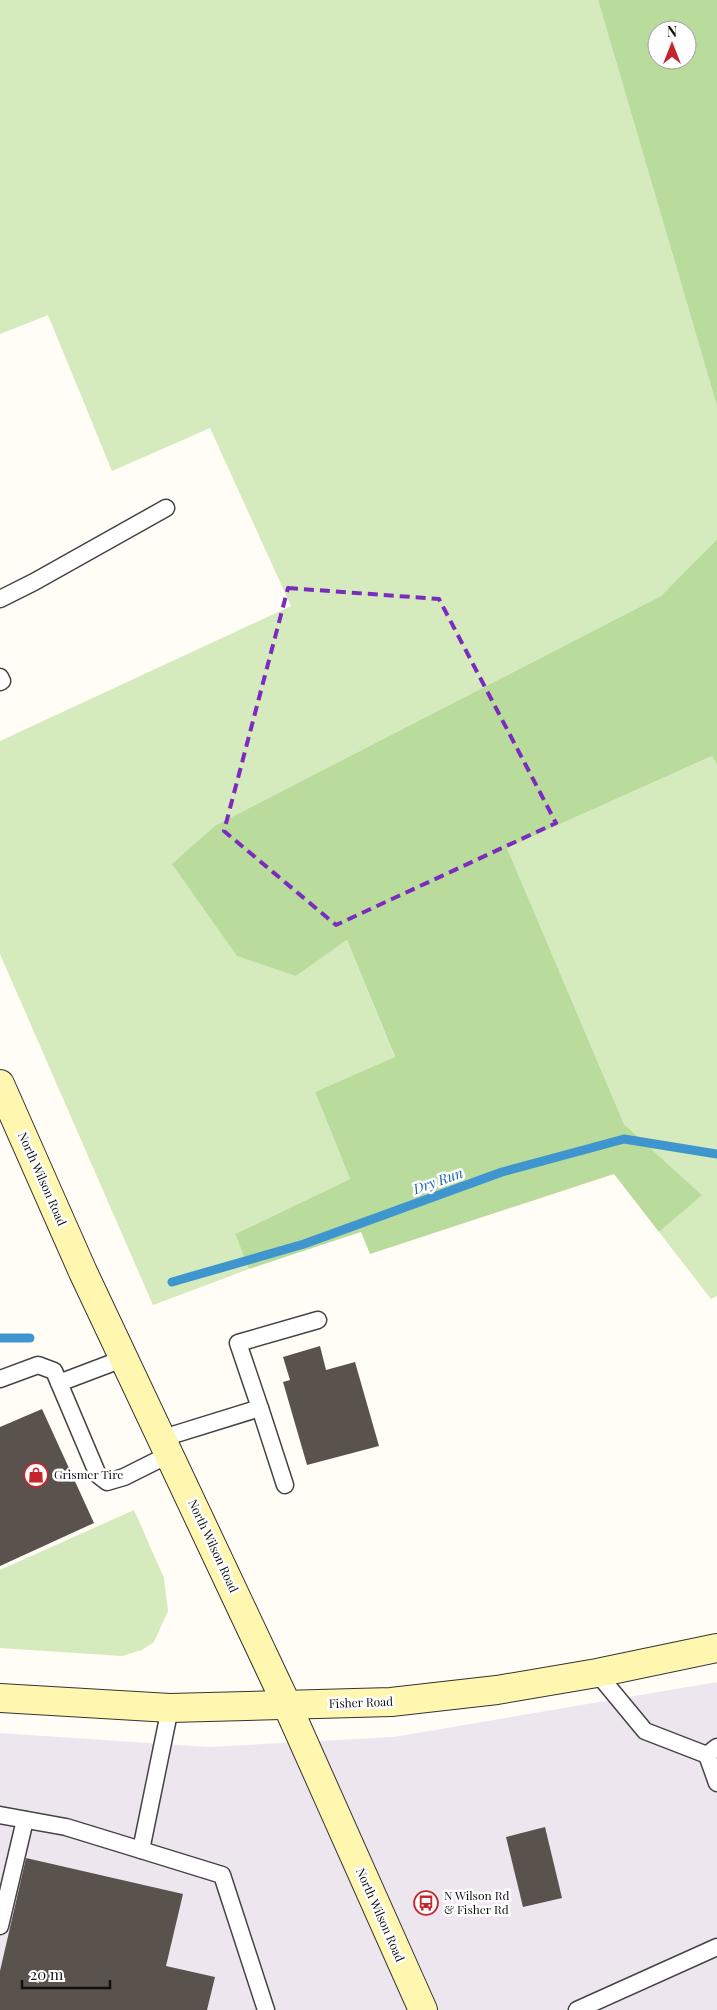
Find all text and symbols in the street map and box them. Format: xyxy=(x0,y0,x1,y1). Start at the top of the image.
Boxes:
north arrow xyxy=(647,20,697,70)
text: N xyxy=(667,22,677,41)
street label: North Wilson Road xyxy=(15,1129,71,1228)
water label: Dry Run xyxy=(409,1163,465,1199)
shop icon: Grismer Tire xyxy=(23,1462,49,1488)
place label: Grismer Tire xyxy=(54,1466,123,1482)
street label: North Wilson Road xyxy=(185,1496,243,1595)
street label: Fisher Road xyxy=(329,1693,393,1711)
street label: North Wilson Road xyxy=(353,1865,409,1964)
place label: N Wilson Rd & Fisher Rd xyxy=(444,1887,509,1917)
bus stop icon: N Wilson Rd & Fisher Rd xyxy=(413,1890,439,1916)
scale bar xyxy=(22,1958,110,1990)
text: 20 m xyxy=(30,1964,64,1984)

